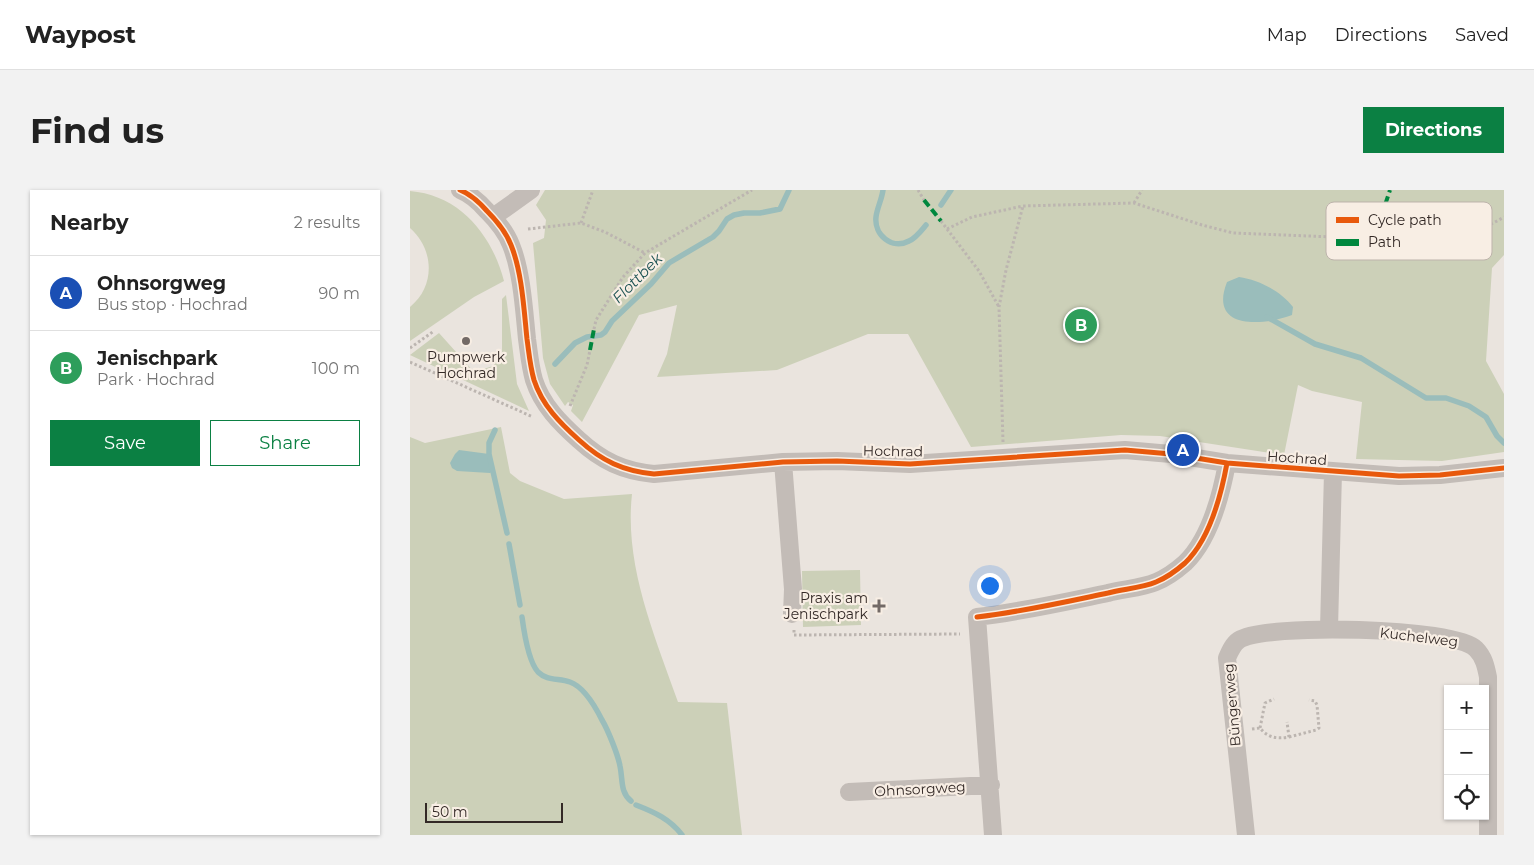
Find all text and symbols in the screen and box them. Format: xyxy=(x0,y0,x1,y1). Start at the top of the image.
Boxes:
text: Waypost xyxy=(25,20,136,49)
text: Map xyxy=(1267,24,1307,46)
text: Directions xyxy=(1335,24,1427,46)
text: Saved xyxy=(1455,24,1509,46)
button: Directions xyxy=(1363,107,1504,153)
text: Find us xyxy=(30,109,164,152)
legend xyxy=(1326,202,1492,260)
text: Nearby xyxy=(50,210,129,235)
text: Cycle path xyxy=(1368,211,1442,229)
text: 2 results xyxy=(294,213,360,232)
text: Path xyxy=(1368,233,1401,251)
water label: Flottbek xyxy=(608,248,667,307)
text: Ohnsorgweg xyxy=(97,272,226,295)
text: A xyxy=(60,284,72,303)
text: 90 m xyxy=(318,284,360,303)
text: Bus stop · Hochrad xyxy=(97,295,248,314)
pin: B xyxy=(1065,306,1097,344)
marker: Pumpwerk Hochrad xyxy=(460,335,472,347)
text: Jenischpark xyxy=(97,347,218,370)
place label: Pumpwerk Hochrad xyxy=(427,348,506,382)
text: B xyxy=(60,359,72,378)
text: 100 m xyxy=(312,359,360,378)
text: Park · Hochrad xyxy=(97,370,215,389)
button: Save xyxy=(50,420,200,466)
button: Share xyxy=(210,420,360,466)
pin: A xyxy=(1167,431,1199,469)
street label: Hochrad xyxy=(863,441,923,461)
street label: Hochrad xyxy=(1266,447,1328,469)
your location xyxy=(977,573,1003,599)
place label: Praxis am Jenischpark xyxy=(783,589,869,623)
marker: Praxis am Jenischpark xyxy=(872,599,886,613)
street label: Kuchelweg xyxy=(1379,623,1459,651)
street label: Büngerweg xyxy=(1219,663,1245,747)
map controls xyxy=(1444,685,1489,820)
button: + xyxy=(1444,685,1489,730)
button: − xyxy=(1444,730,1489,775)
button: locate xyxy=(1444,775,1489,820)
street label: Ohnsorgweg xyxy=(874,778,966,800)
scale bar xyxy=(425,800,562,823)
text: 50 m xyxy=(432,803,468,821)

